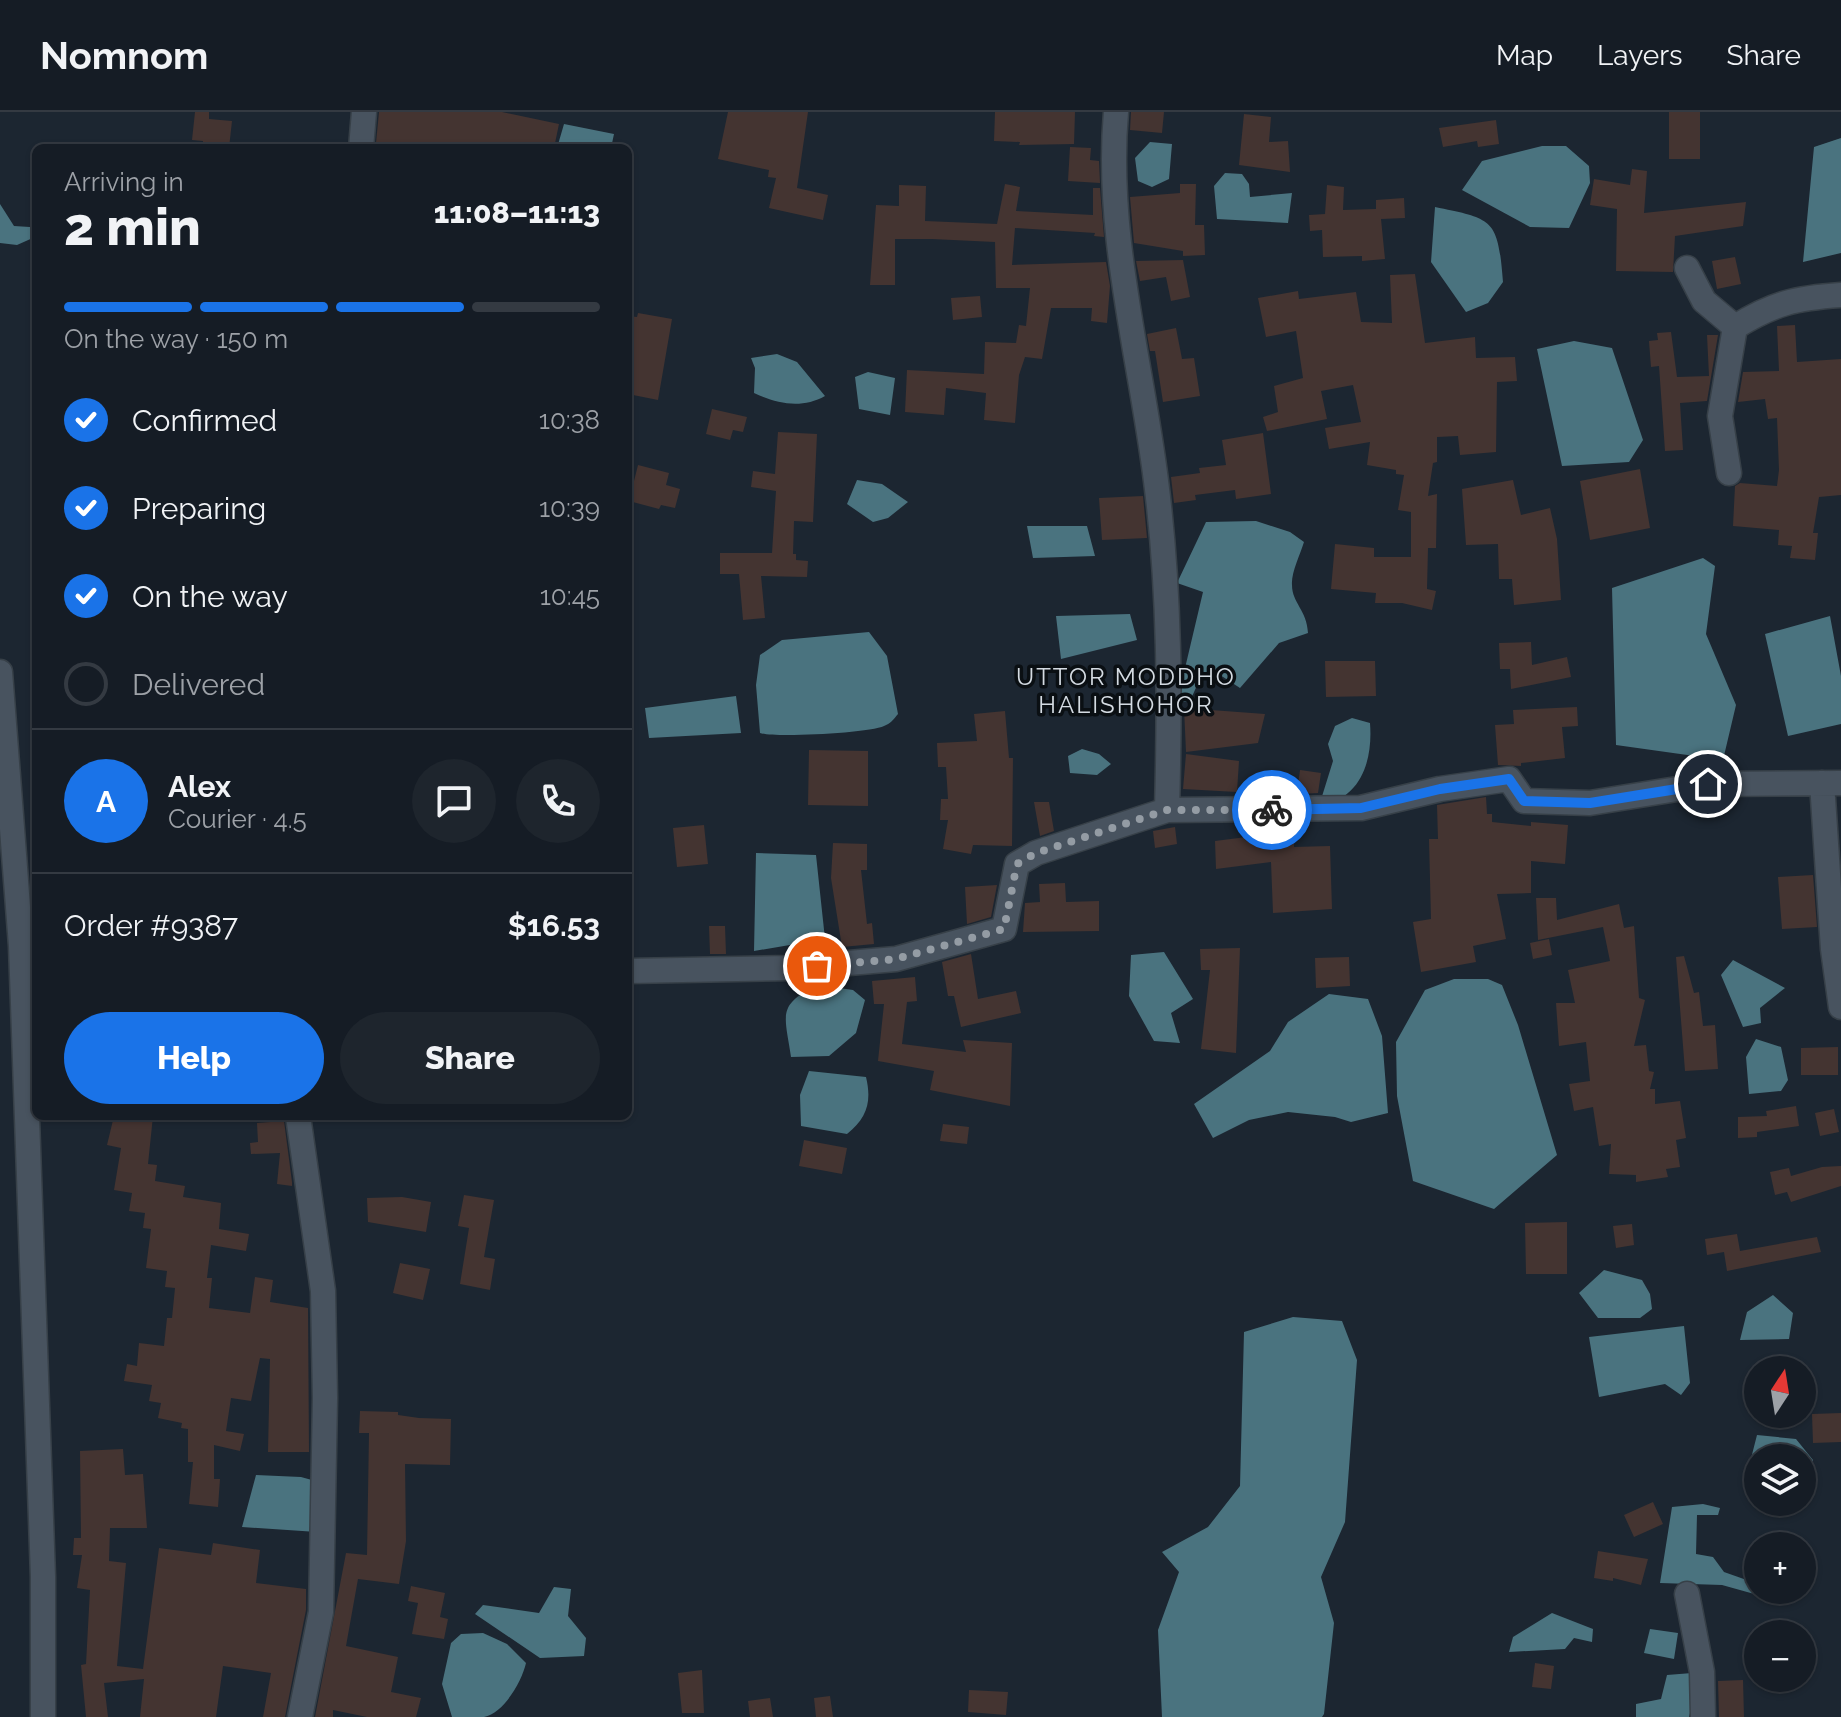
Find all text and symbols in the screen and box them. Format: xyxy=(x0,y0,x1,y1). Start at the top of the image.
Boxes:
text: Nomnom xyxy=(40,33,208,78)
text: Map xyxy=(1496,39,1553,72)
text: Layers xyxy=(1597,39,1683,72)
text: Share xyxy=(1727,39,1801,72)
text: Arriving in xyxy=(64,167,184,197)
text: 11:08–11:13 xyxy=(434,195,600,230)
text: 2 min xyxy=(64,196,201,257)
text: On the way · 150 m xyxy=(64,324,288,354)
icon: check xyxy=(64,398,108,442)
text: Confirmed xyxy=(132,403,277,438)
text: 10:38 xyxy=(539,405,600,435)
icon: check xyxy=(64,486,108,530)
text: Preparing xyxy=(132,491,266,526)
text: 10:39 xyxy=(539,493,600,523)
icon: check xyxy=(64,574,108,618)
text: On the way xyxy=(132,579,288,614)
text: 10:45 xyxy=(540,581,600,611)
district label: UTTOR MODDHO HALISHOHOR xyxy=(1016,662,1236,719)
text: Delivered xyxy=(132,667,265,702)
pin xyxy=(1674,750,1742,818)
button: chat xyxy=(412,759,496,843)
button: phone xyxy=(516,759,600,843)
icon: home xyxy=(1686,762,1730,806)
text: Alex xyxy=(168,769,231,804)
courier xyxy=(1232,770,1312,850)
text: A xyxy=(96,784,116,819)
icon: bike xyxy=(1250,788,1294,832)
text: Courier · 4.5 xyxy=(168,804,307,834)
text: Order #9387 xyxy=(64,908,238,943)
text: $16.53 xyxy=(508,908,600,943)
pin xyxy=(783,932,851,1000)
icon: bag xyxy=(795,944,839,988)
button: Help xyxy=(64,1012,324,1104)
button: Share xyxy=(340,1012,600,1104)
north arrow xyxy=(1744,1356,1816,1428)
map controls xyxy=(1744,1356,1816,1692)
button: layers xyxy=(1744,1444,1816,1516)
button: + xyxy=(1744,1532,1816,1604)
button: − xyxy=(1744,1620,1816,1692)

